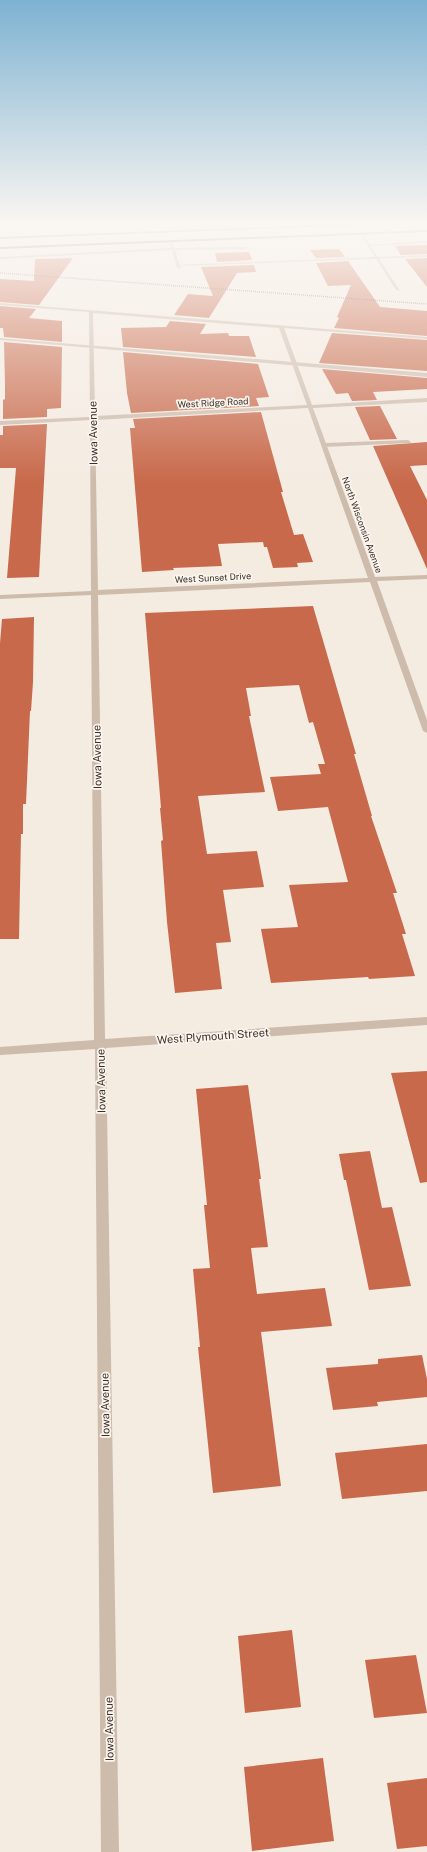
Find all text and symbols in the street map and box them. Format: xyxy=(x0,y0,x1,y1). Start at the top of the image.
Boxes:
street label: West Ridge Road xyxy=(177,395,249,410)
street label: Iowa Avenue xyxy=(86,401,100,465)
street label: North Wisconsin Avenue xyxy=(340,475,385,574)
street label: West Sunset Drive xyxy=(174,570,251,585)
street label: Iowa Avenue xyxy=(90,725,104,789)
street label: West Plymouth Street xyxy=(157,1026,269,1046)
street label: Iowa Avenue xyxy=(94,1049,108,1113)
street label: Iowa Avenue xyxy=(98,1373,112,1437)
street label: Iowa Avenue xyxy=(102,1697,116,1761)

